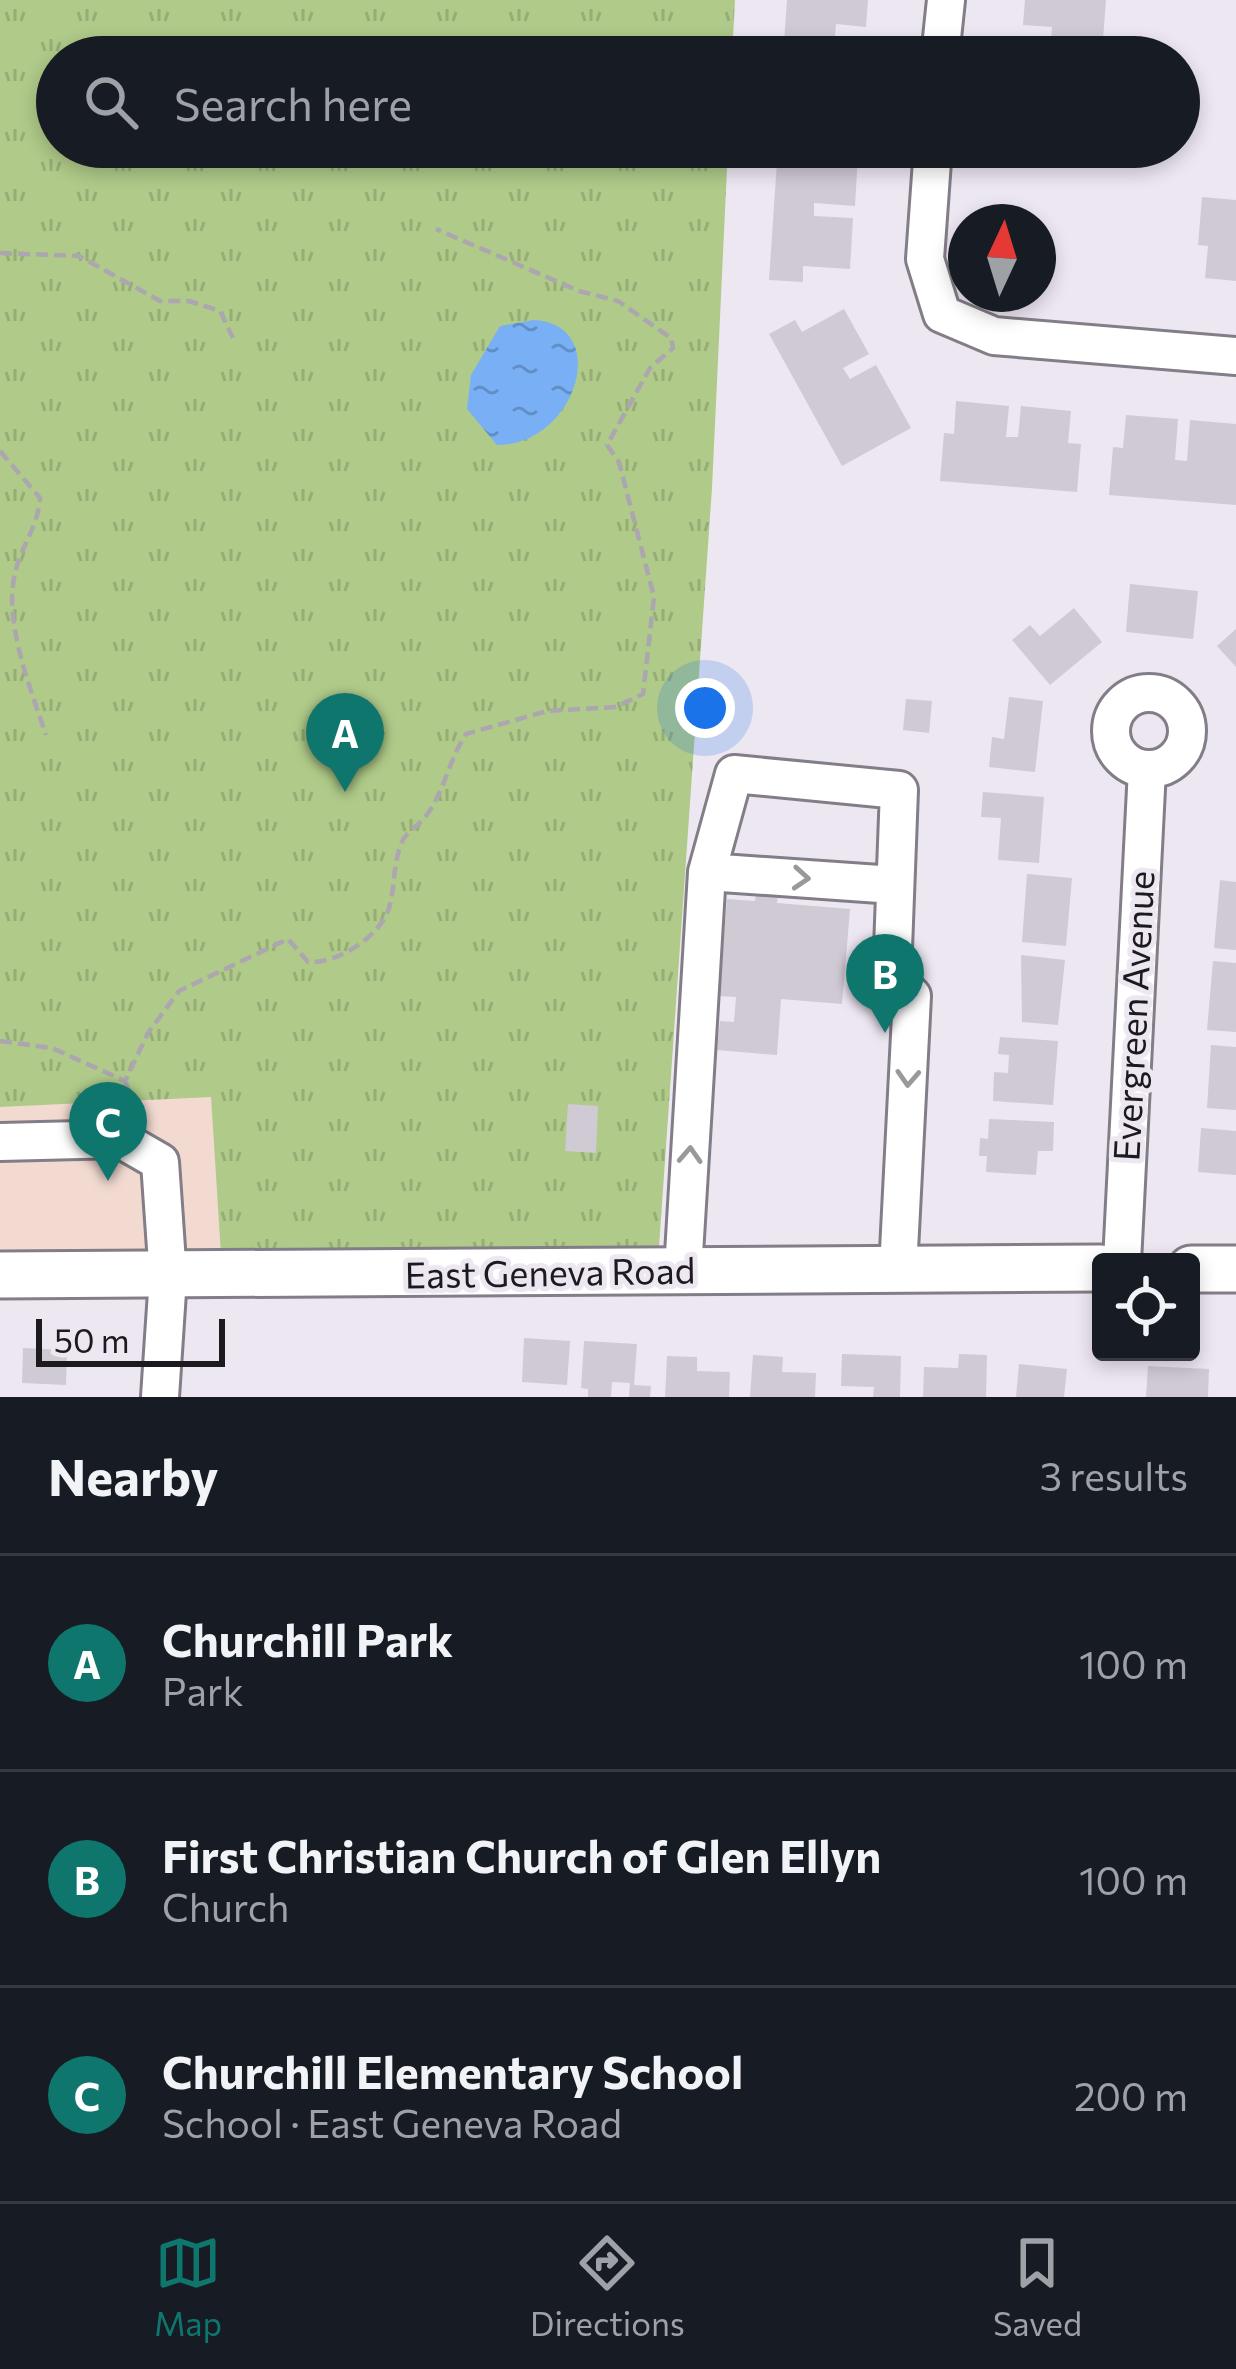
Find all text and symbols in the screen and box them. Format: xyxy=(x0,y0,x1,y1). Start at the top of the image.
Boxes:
search box xyxy=(36,36,1200,168)
icon: search xyxy=(78,69,144,135)
text: Search here xyxy=(174,75,412,130)
north arrow xyxy=(948,204,1056,312)
your location xyxy=(675,678,735,738)
pin: A xyxy=(306,693,384,792)
one-way arrow xyxy=(792,865,811,891)
street label: Evergreen Avenue xyxy=(1102,870,1162,1162)
pin: B xyxy=(846,934,924,1033)
one-way arrow xyxy=(895,1069,921,1088)
pin: C xyxy=(69,1082,147,1181)
one-way arrow xyxy=(677,1145,703,1164)
street label: East Geneva Road xyxy=(404,1246,696,1296)
map controls xyxy=(1092,1253,1200,1361)
button: locate xyxy=(1092,1253,1200,1361)
scale bar xyxy=(36,1313,225,1366)
text: 50 m xyxy=(54,1319,130,1360)
text: Nearby xyxy=(48,1444,218,1507)
text: 3 results xyxy=(1040,1451,1188,1499)
text: Churchill Park xyxy=(162,1611,453,1666)
text: A xyxy=(73,1639,101,1687)
text: 100 m xyxy=(1079,1639,1188,1687)
text: Park xyxy=(162,1666,244,1714)
text: First Christian Church of Glen Ellyn xyxy=(162,1827,881,1882)
text: B xyxy=(74,1855,100,1903)
text: 100 m xyxy=(1079,1855,1188,1903)
text: Church xyxy=(162,1882,289,1930)
text: Churchill Elementary School xyxy=(162,2043,743,2098)
text: C xyxy=(74,2071,100,2119)
text: 200 m xyxy=(1074,2071,1188,2119)
text: School · East Geneva Road xyxy=(162,2098,622,2146)
tab: Map xyxy=(154,2230,222,2343)
tab: Directions xyxy=(530,2230,685,2343)
tab: Saved xyxy=(993,2230,1082,2343)

